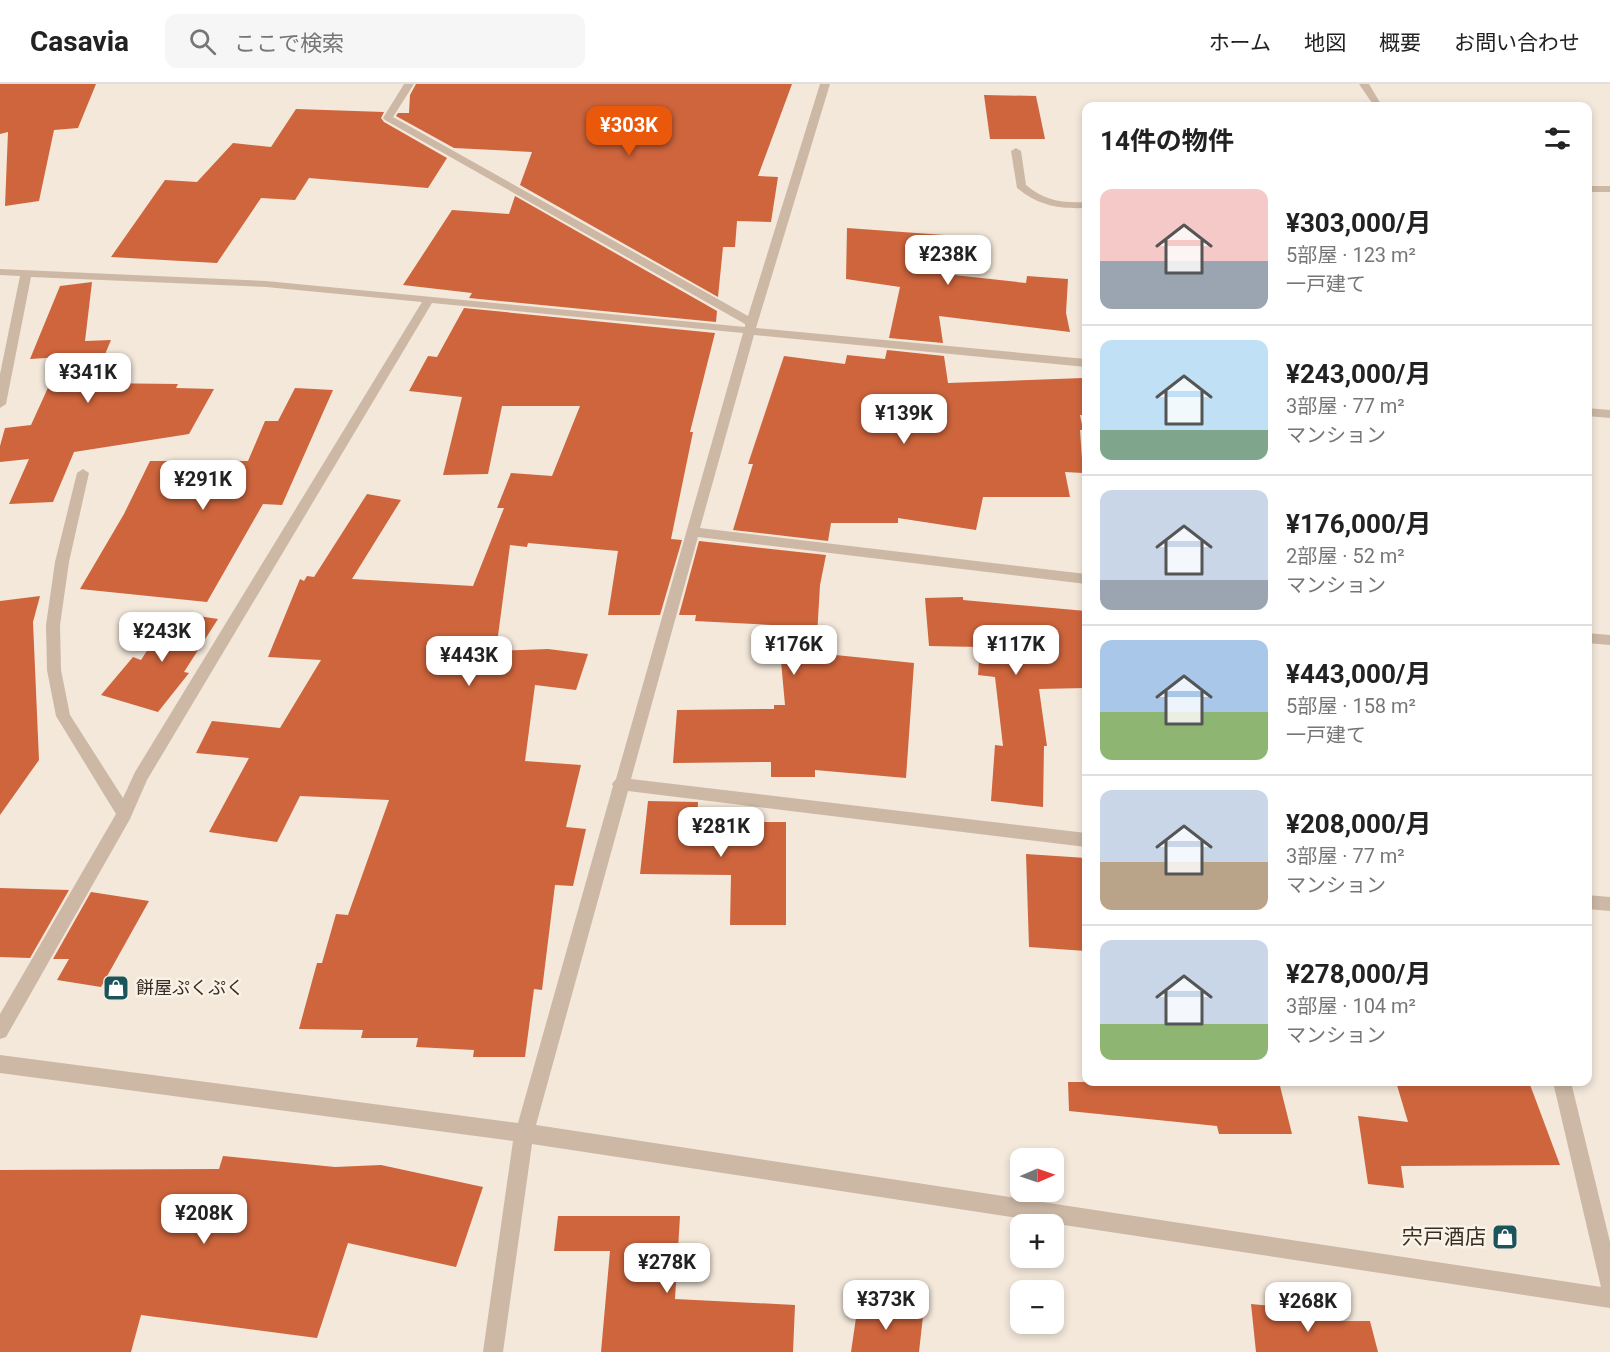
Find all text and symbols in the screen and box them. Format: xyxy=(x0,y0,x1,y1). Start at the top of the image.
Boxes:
search box xyxy=(165,14,585,68)
text: Casavia xyxy=(30,25,129,58)
icon: search xyxy=(186,25,219,58)
text: ここで検索 xyxy=(234,31,344,56)
text: ホーム xyxy=(1209,31,1271,55)
text: 地図 xyxy=(1304,31,1346,55)
text: 概要 xyxy=(1379,31,1421,55)
text: お問い合わせ xyxy=(1454,31,1580,55)
pin: ¥303K xyxy=(587,106,671,157)
text: ¥303K xyxy=(600,113,658,137)
icon: filters xyxy=(1541,122,1574,155)
text: 14件の物件 xyxy=(1100,126,1234,156)
text: ¥303,000/月 xyxy=(1286,208,1432,238)
icon: home xyxy=(1148,213,1220,285)
pin: ¥238K xyxy=(906,235,990,286)
text: ¥238K xyxy=(919,242,977,266)
text: 5部屋 · 123 m² xyxy=(1286,243,1416,267)
text: 一戸建て xyxy=(1286,272,1366,296)
pin: ¥341K xyxy=(46,353,130,404)
text: ¥243,000/月 xyxy=(1286,359,1432,389)
text: ¥341K xyxy=(59,360,117,384)
icon: home xyxy=(1148,364,1220,436)
pin: ¥139K xyxy=(862,394,946,445)
text: 3部屋 · 77 m² xyxy=(1286,394,1405,418)
text: ¥139K xyxy=(875,401,933,425)
text: マンション xyxy=(1286,423,1386,447)
pin: ¥291K xyxy=(161,460,245,511)
text: ¥291K xyxy=(174,467,232,491)
text: ¥176,000/月 xyxy=(1286,509,1432,539)
icon: home xyxy=(1148,514,1220,586)
text: 2部屋 · 52 m² xyxy=(1286,544,1405,568)
text: マンション xyxy=(1286,573,1386,597)
pin: ¥243K xyxy=(120,612,204,663)
text: ¥243K xyxy=(133,619,191,643)
pin: ¥176K xyxy=(752,625,836,676)
pin: ¥117K xyxy=(974,625,1058,676)
text: ¥176K xyxy=(765,632,823,656)
text: ¥117K xyxy=(987,632,1045,656)
pin: ¥443K xyxy=(427,636,511,687)
text: ¥443K xyxy=(440,643,498,667)
text: ¥443,000/月 xyxy=(1286,659,1432,689)
icon: home xyxy=(1148,664,1220,736)
text: 5部屋 · 158 m² xyxy=(1286,694,1416,718)
text: 一戸建て xyxy=(1286,723,1366,747)
pin: ¥281K xyxy=(679,807,763,858)
text: ¥208,000/月 xyxy=(1286,809,1432,839)
text: ¥281K xyxy=(692,814,750,838)
icon: home xyxy=(1148,814,1220,886)
text: 3部屋 · 77 m² xyxy=(1286,844,1405,868)
text: マンション xyxy=(1286,873,1386,897)
text: ¥278,000/月 xyxy=(1286,959,1432,989)
icon: home xyxy=(1148,964,1220,1036)
shop icon: 餅屋ぷくぷく xyxy=(101,973,131,1003)
place label: 餅屋ぷくぷく xyxy=(136,977,244,998)
text: 3部屋 · 104 m² xyxy=(1286,994,1416,1018)
text: マンション xyxy=(1286,1023,1386,1047)
north arrow xyxy=(1010,1148,1064,1202)
map controls xyxy=(1010,1148,1064,1334)
pin: ¥208K xyxy=(162,1194,246,1245)
text: ¥208K xyxy=(175,1201,233,1225)
button: + xyxy=(1010,1214,1064,1268)
shop icon: 宍戸酒店 xyxy=(1490,1222,1520,1252)
place label: 宍戸酒店 xyxy=(1402,1225,1486,1249)
pin: ¥278K xyxy=(625,1243,709,1294)
text: ¥278K xyxy=(638,1250,696,1274)
pin: ¥373K xyxy=(844,1280,928,1331)
button: − xyxy=(1010,1280,1064,1334)
pin: ¥268K xyxy=(1266,1282,1350,1333)
text: ¥373K xyxy=(857,1287,915,1311)
text: ¥268K xyxy=(1279,1289,1337,1313)

